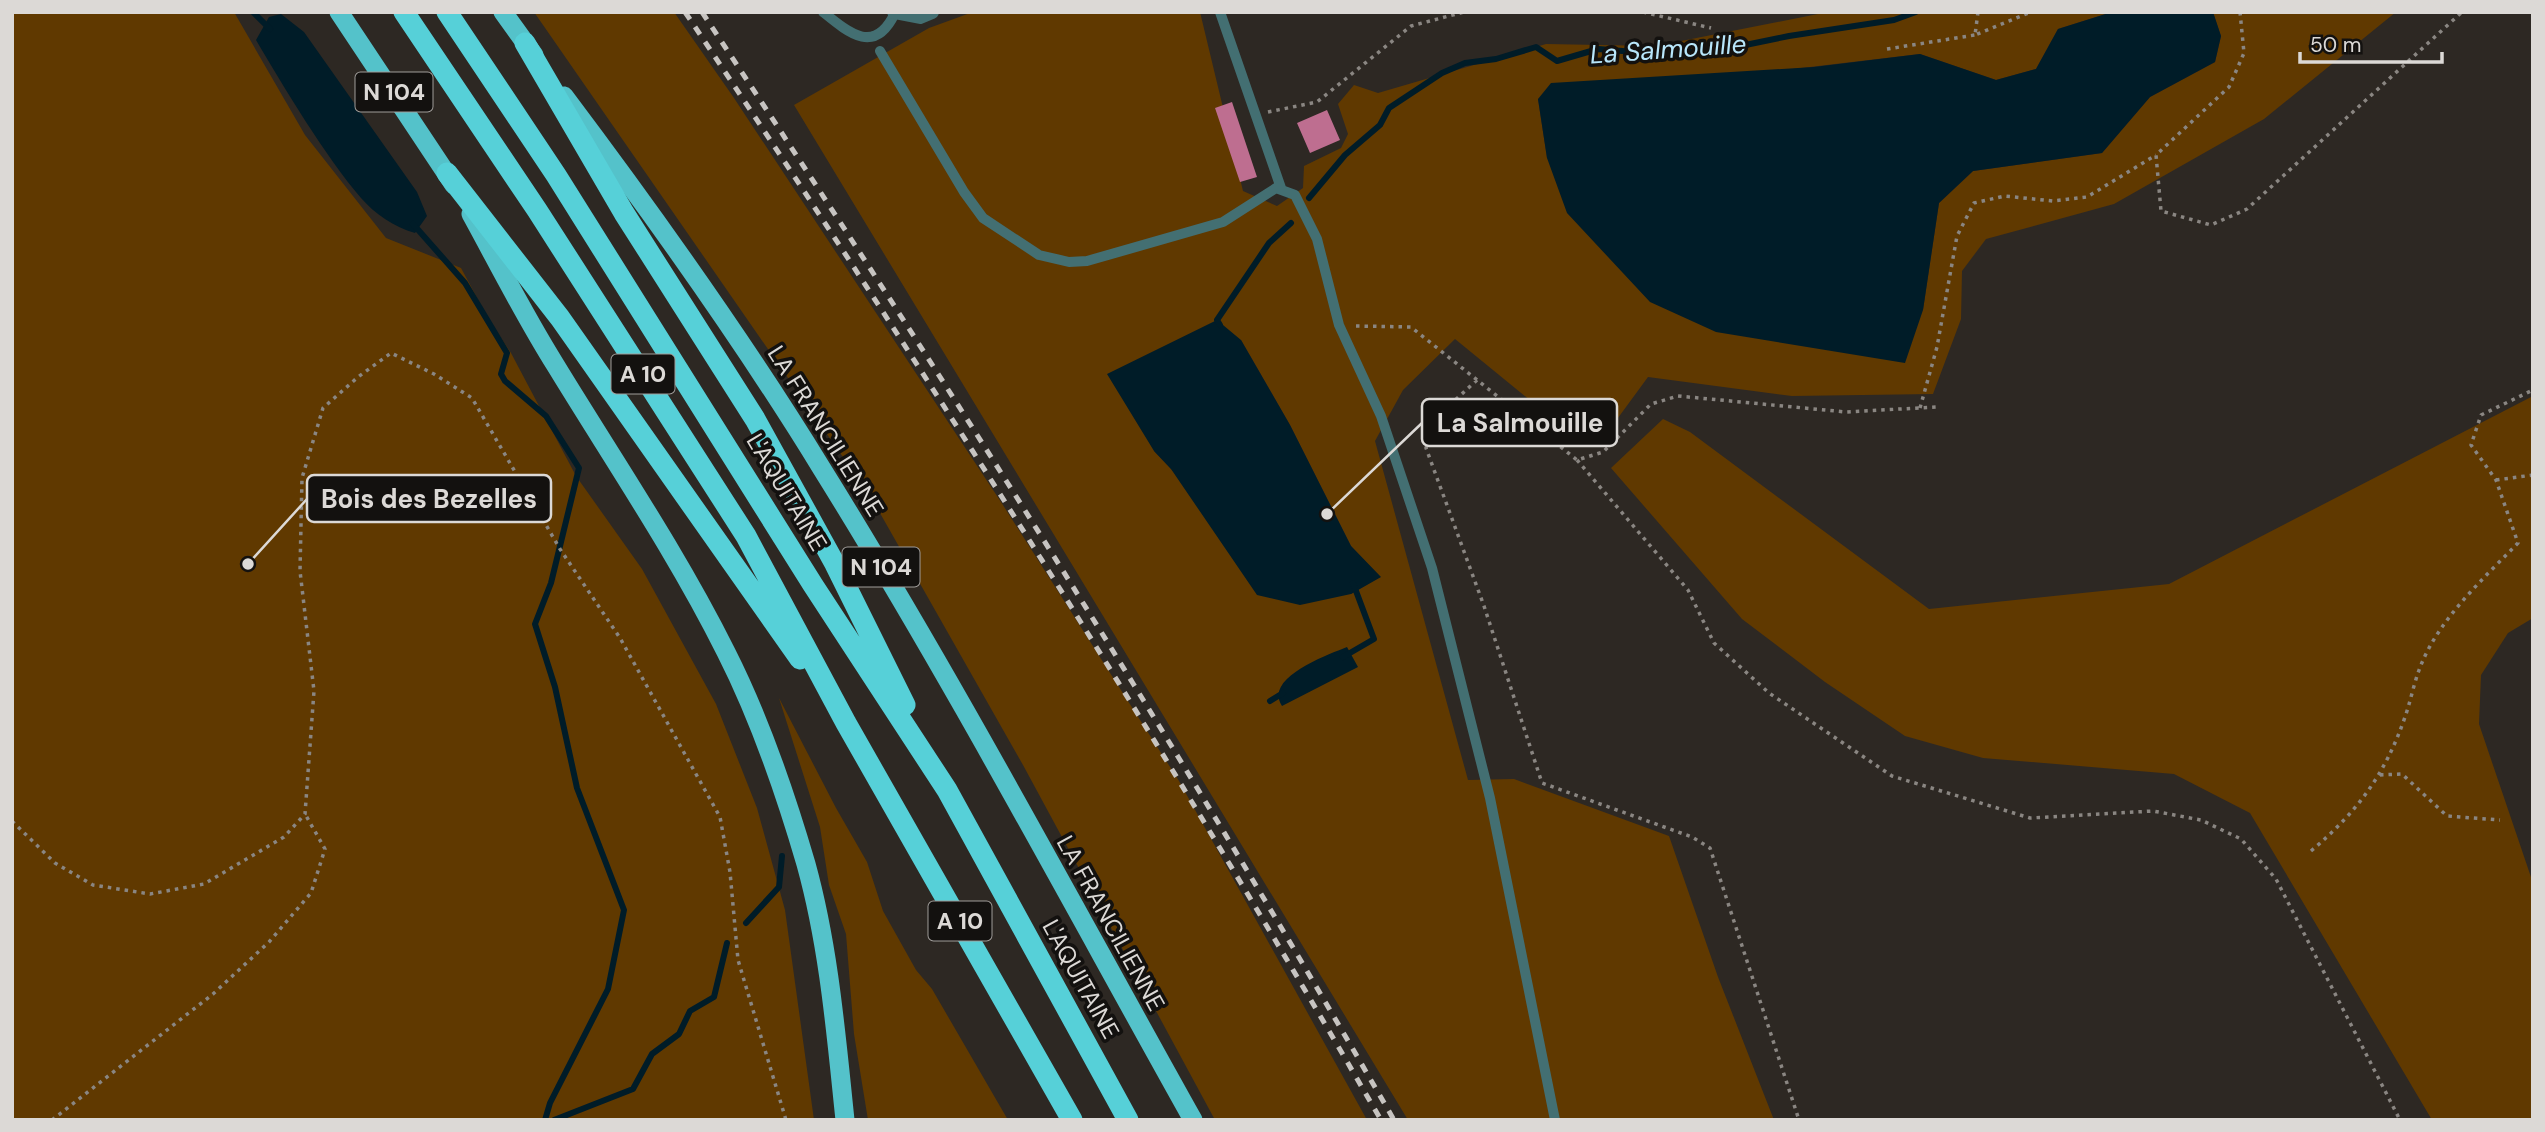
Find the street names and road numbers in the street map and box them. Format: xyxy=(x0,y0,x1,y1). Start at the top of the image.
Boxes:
road number: N 104 xyxy=(356,72,432,111)
street label: LA FRANCILIENNE xyxy=(761,340,891,522)
road number: A 10 xyxy=(612,354,674,394)
street label: L'AQUITAINE xyxy=(740,428,834,556)
road number: N 104 xyxy=(842,548,920,586)
street label: LA FRANCILIENNE xyxy=(1050,830,1172,1016)
road number: A 10 xyxy=(928,902,992,940)
street label: L'AQUITAINE xyxy=(1036,914,1126,1044)

